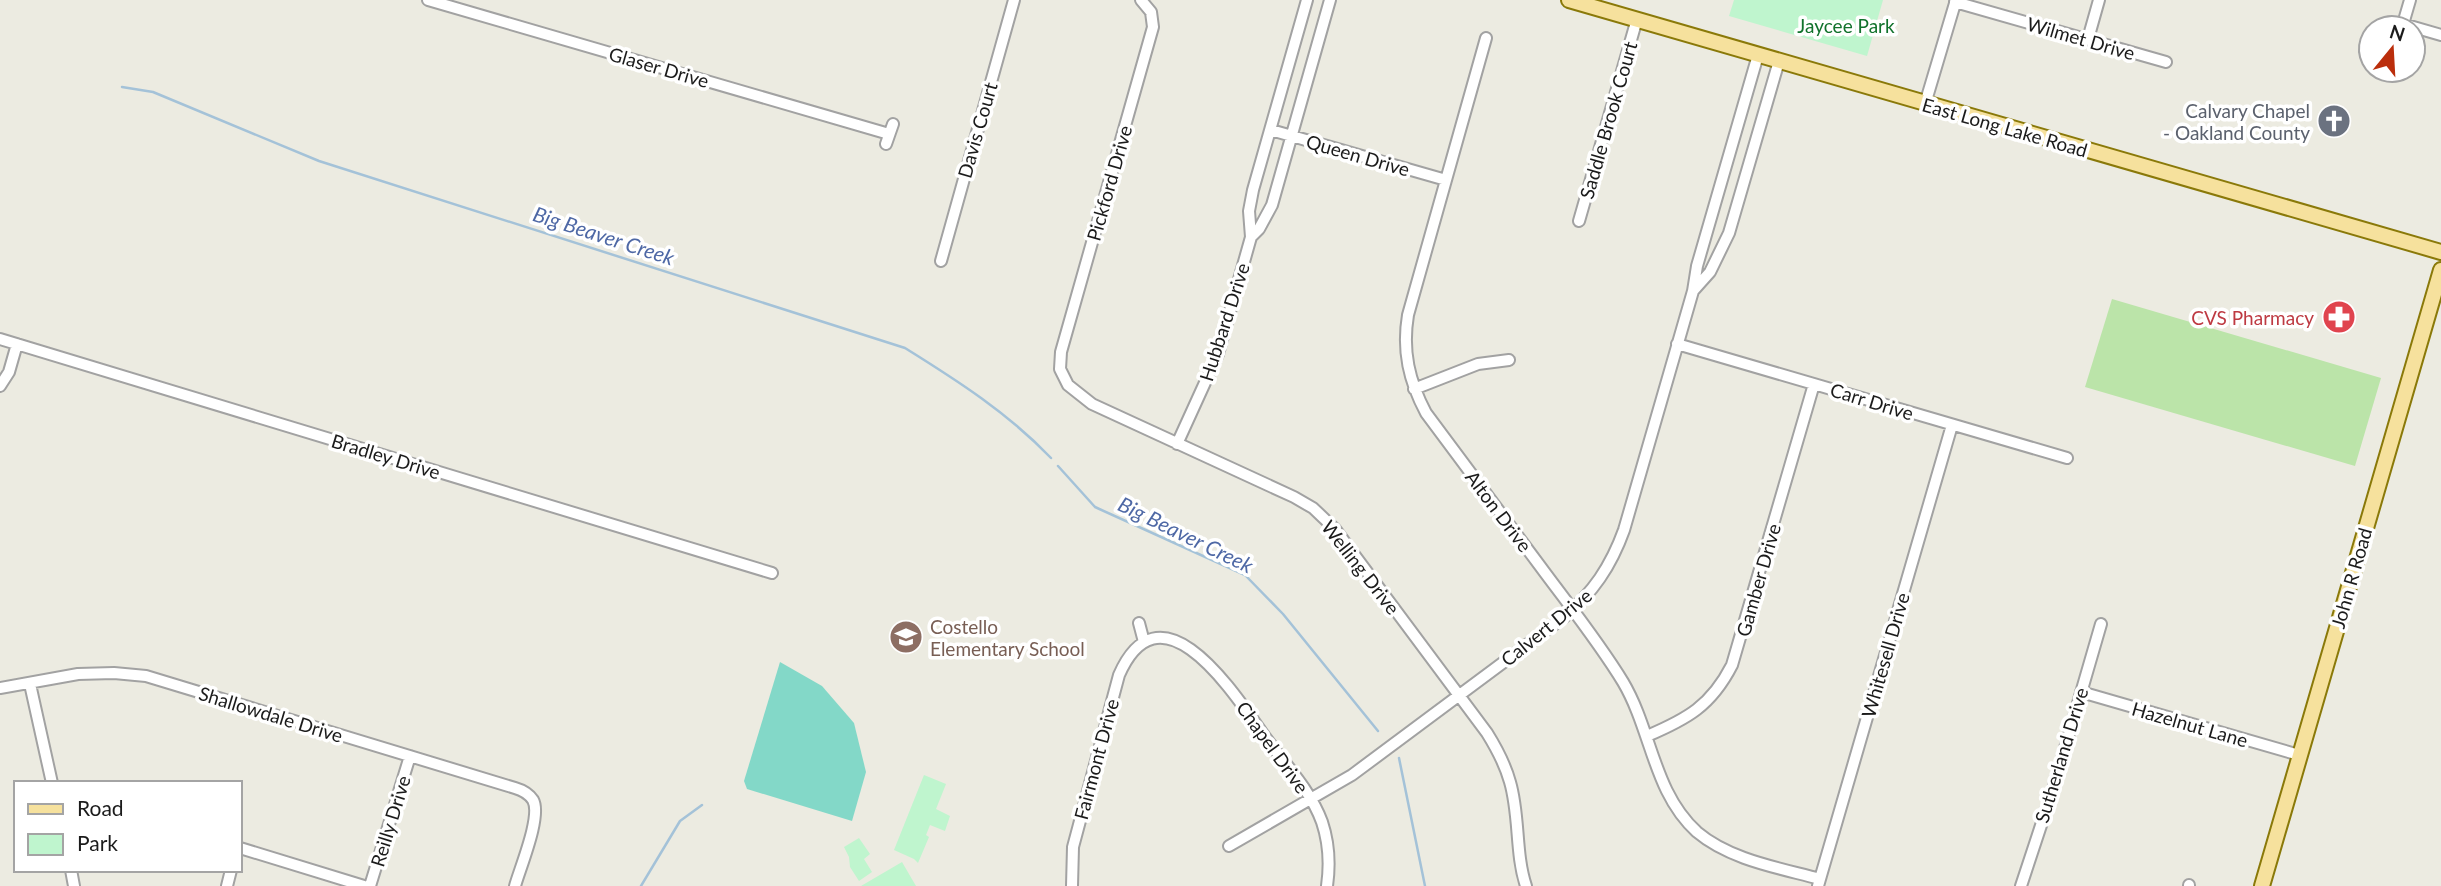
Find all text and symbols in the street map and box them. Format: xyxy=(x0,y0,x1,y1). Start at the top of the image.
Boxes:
street label: Wilmet Drive xyxy=(2024,12,2138,64)
park label: Jaycee Park xyxy=(1797,14,1895,37)
north arrow xyxy=(2357,14,2427,84)
text: N xyxy=(2387,19,2408,46)
street label: Saddle Brook Court xyxy=(1575,39,1642,201)
street label: Glaser Drive xyxy=(606,42,712,92)
street label: Davis Court xyxy=(952,79,1002,181)
street label: East Long Lake Road xyxy=(1920,92,2090,162)
place label: Calvary Chapel - Oakland County xyxy=(2163,99,2310,144)
church icon: Calvary Chapel - Oakland County xyxy=(2315,102,2353,140)
street label: Pickford Drive xyxy=(1082,123,1136,243)
street label: Queen Drive xyxy=(1304,129,1412,181)
water label: Big Beaver Creek xyxy=(530,200,679,270)
street label: Hubbard Drive xyxy=(1194,260,1254,384)
pharmacy icon: CVS Pharmacy xyxy=(2320,298,2358,336)
place label: CVS Pharmacy xyxy=(2191,306,2314,329)
street label: Carr Drive xyxy=(1828,377,1916,425)
street label: Bradley Drive xyxy=(329,429,443,483)
street label: Alton Drive xyxy=(1461,466,1537,556)
water label: Big Beaver Creek xyxy=(1114,491,1258,578)
street label: Welling Drive xyxy=(1317,515,1405,619)
street label: Gamber Drive xyxy=(1731,521,1785,639)
street label: John R Road xyxy=(2326,525,2376,631)
street label: Calvert Drive xyxy=(1496,583,1596,671)
street label: Whitesell Drive xyxy=(1856,590,1914,720)
place label: Costello Elementary School xyxy=(930,615,1085,660)
school or university icon: Costello Elementary School xyxy=(887,618,925,656)
street label: Shallowdale Drive xyxy=(196,681,346,747)
street label: Sutherland Drive xyxy=(2029,685,2093,825)
street label: Fairmont Drive xyxy=(1069,696,1123,822)
street label: Chapel Drive xyxy=(1232,697,1314,797)
street label: Hazelnut Lane xyxy=(2129,697,2251,751)
street label: Reilly Drive xyxy=(365,773,415,869)
legend xyxy=(14,781,242,872)
text: Road xyxy=(77,795,124,820)
text: Park xyxy=(77,830,118,855)

